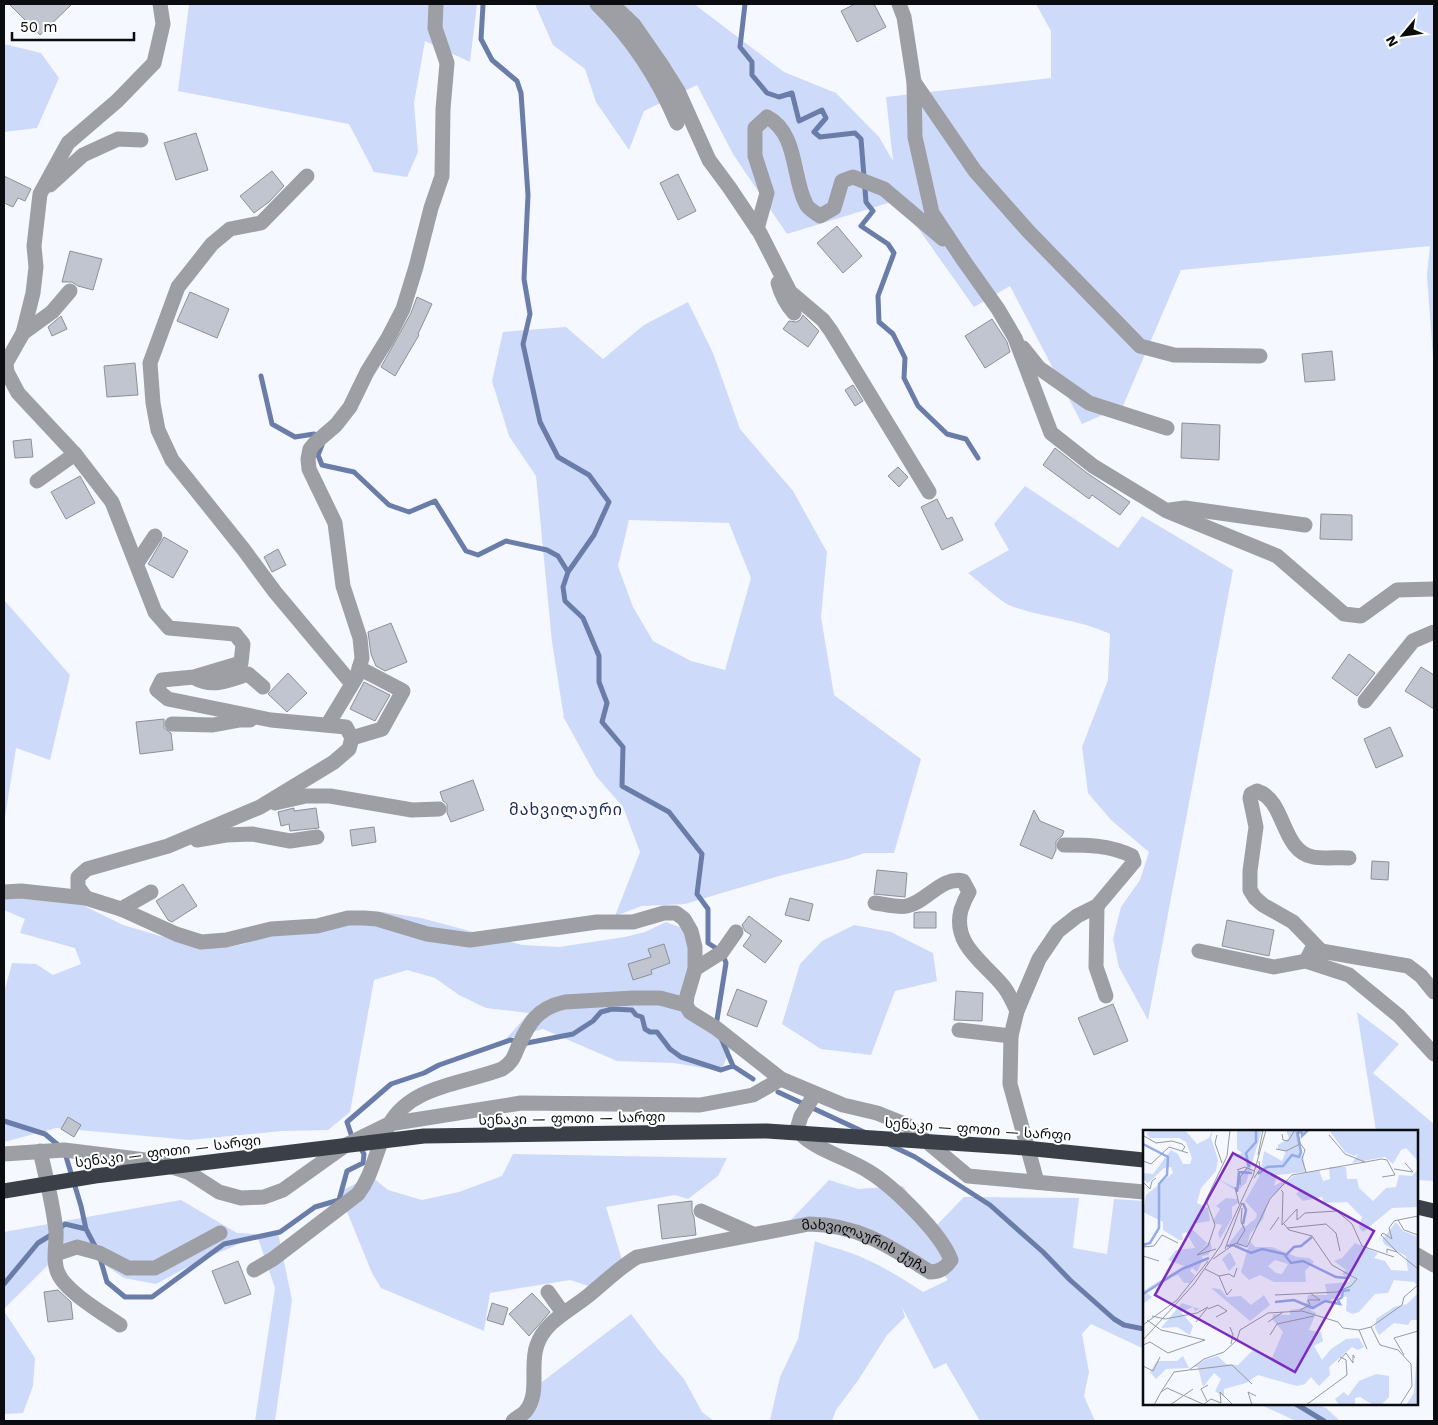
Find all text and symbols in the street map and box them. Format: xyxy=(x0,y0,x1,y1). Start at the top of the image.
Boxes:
scale bar xyxy=(12,10,135,42)
north arrow xyxy=(1378,10,1428,60)
text: 50 m xyxy=(20,18,57,36)
text: N xyxy=(1382,33,1401,50)
district label: მახვილაური xyxy=(509,800,623,820)
street label: სენაკი — ფოთი — სარფი xyxy=(478,1108,666,1129)
street label: სენაკი — ფოთი — სარფი xyxy=(884,1114,1072,1144)
inset map xyxy=(1143,1130,1418,1405)
street label: სენაკი — ფოთი — სარფი xyxy=(74,1132,262,1171)
street label: მახვილაურის ქუჩა xyxy=(800,1216,932,1277)

